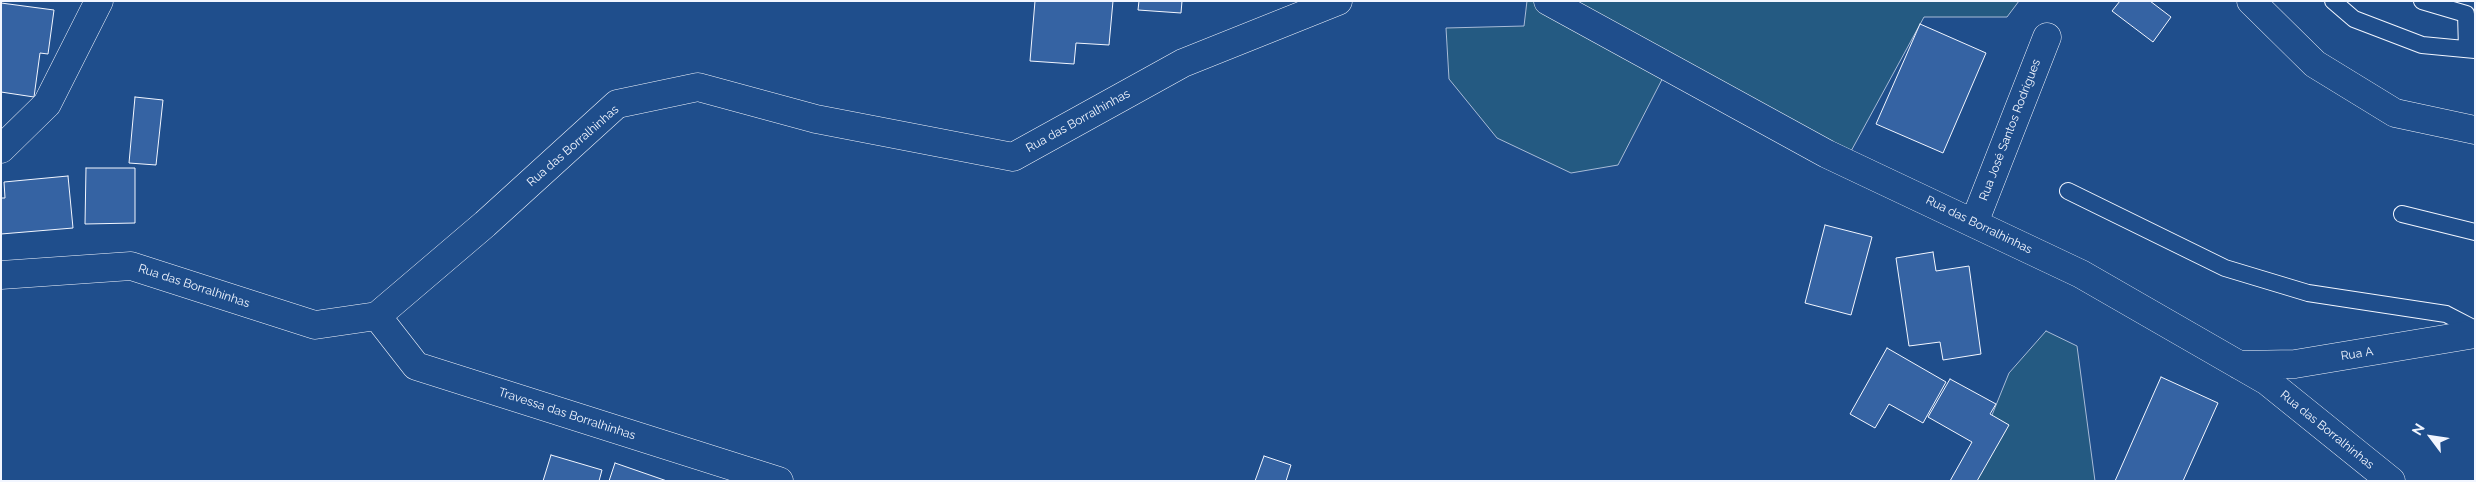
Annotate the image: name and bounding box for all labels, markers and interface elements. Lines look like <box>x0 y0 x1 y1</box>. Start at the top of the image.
street label: Rua José Santos Rodrigues <box>1976 57 2044 203</box>
street label: Rua das Borralhinhas <box>1024 86 1132 156</box>
street label: Rua das Borralhinhas <box>524 102 622 190</box>
street label: Rua das Borralhinhas <box>1923 193 2035 257</box>
street label: Rua das Borralhinhas <box>136 261 252 311</box>
street label: Rua A <box>2340 344 2374 364</box>
street label: Travessa das Borralhinhas <box>497 385 637 443</box>
street label: Rua das Borralhinhas <box>2277 388 2377 472</box>
north arrow <box>2406 412 2456 462</box>
text: N <box>2409 421 2428 438</box>

